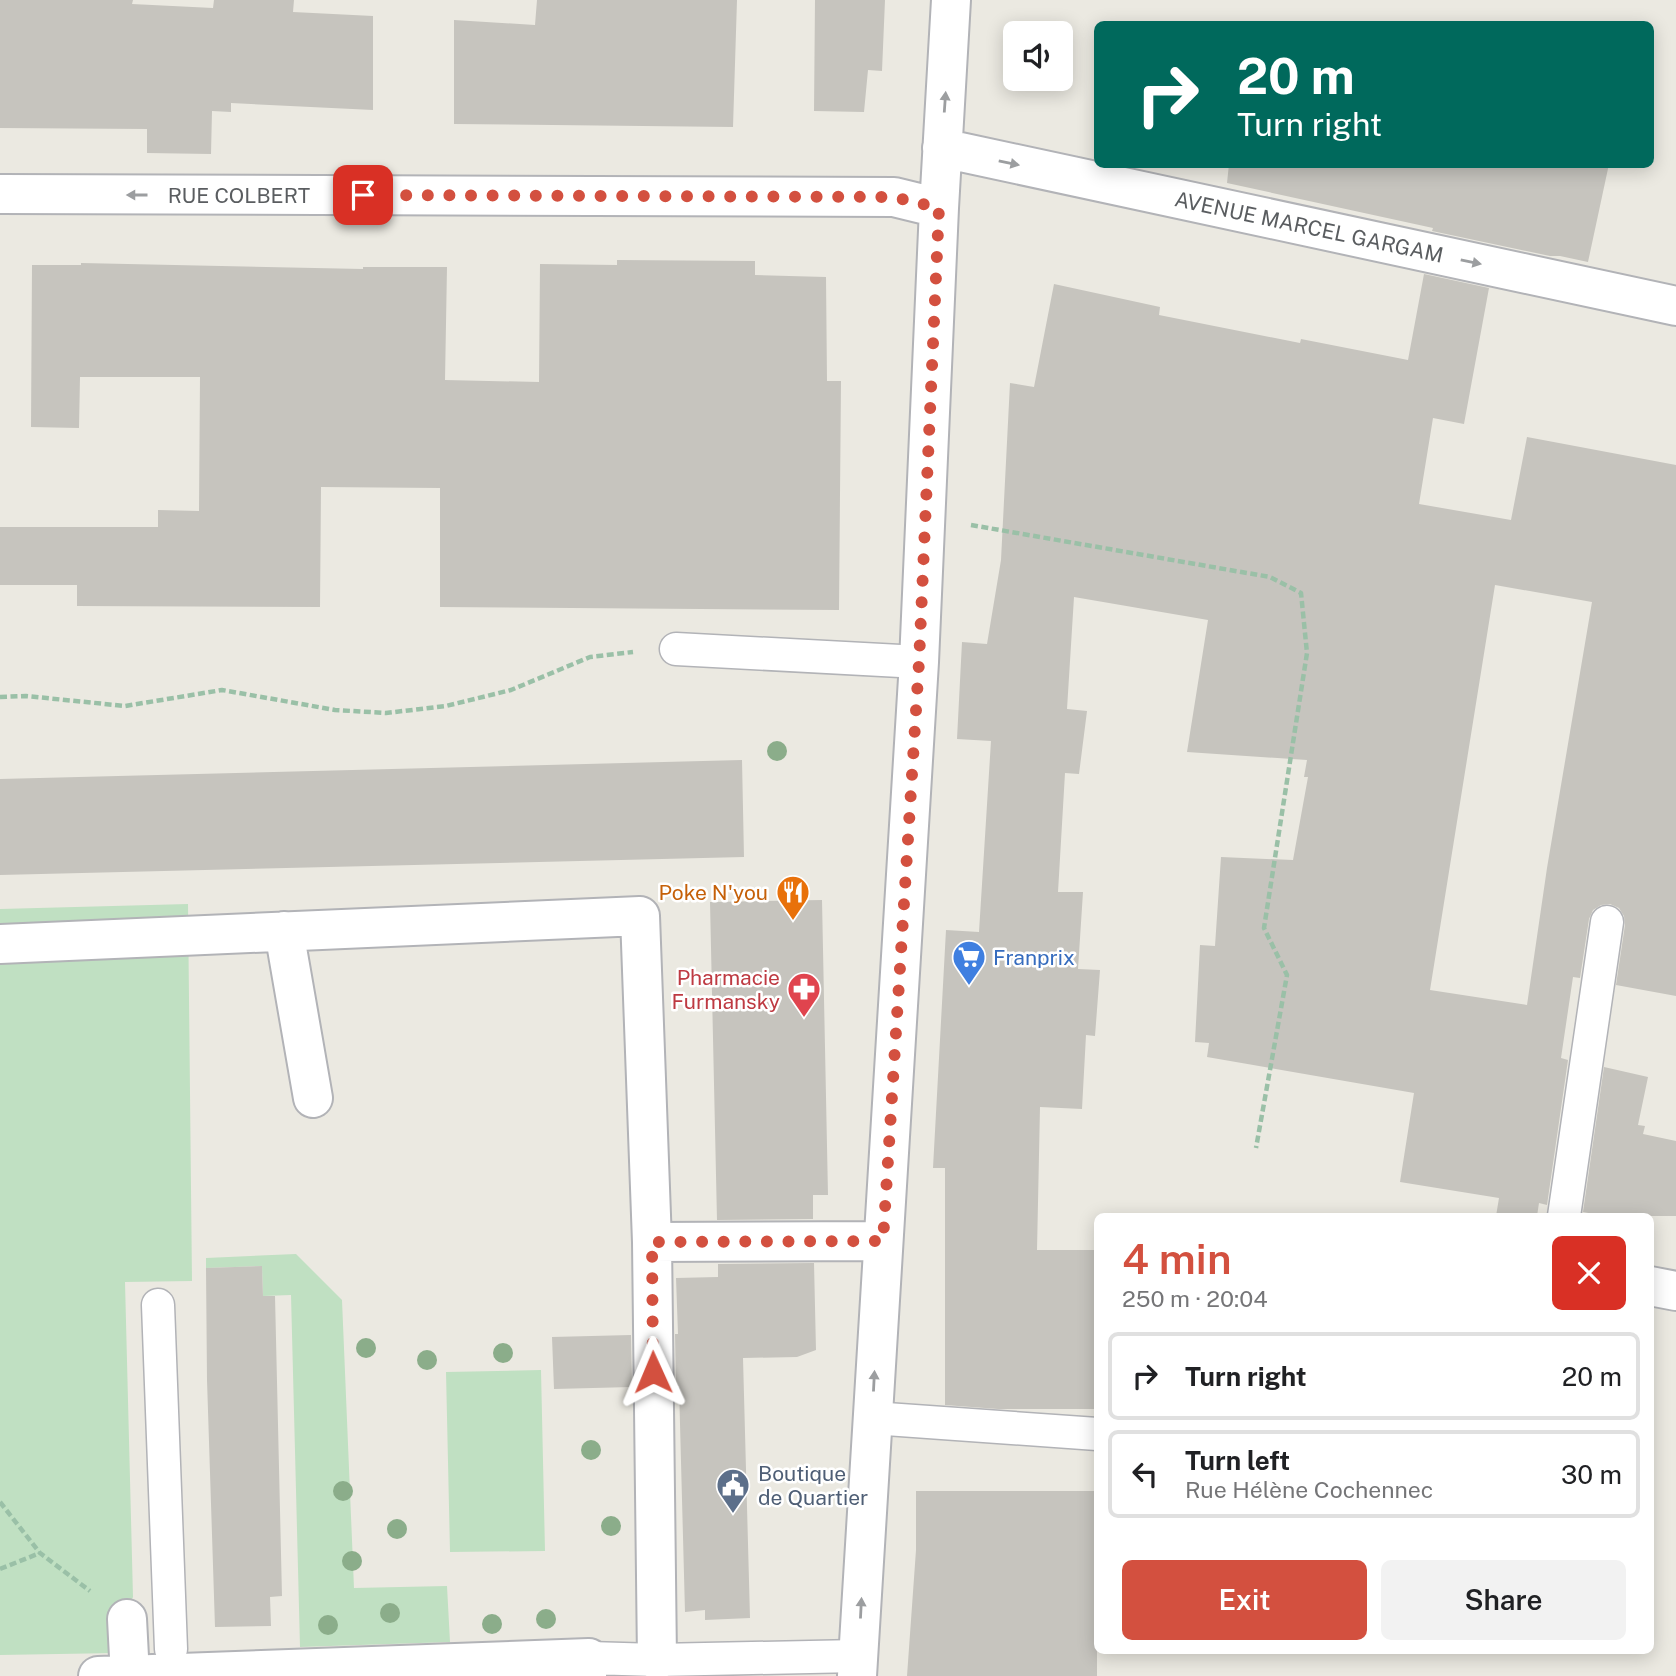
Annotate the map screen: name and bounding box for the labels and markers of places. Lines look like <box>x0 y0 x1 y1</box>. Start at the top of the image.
pin <box>333 165 393 225</box>
restaurant icon: Poke N'you <box>774 873 812 922</box>
place label: Poke N'you <box>659 880 768 905</box>
supermarket icon: Franprix <box>950 938 988 987</box>
place label: Franprix <box>993 945 1075 970</box>
place label: Pharmacie Furmansky <box>672 965 780 1014</box>
pharmacy icon: Pharmacie Furmansky <box>785 970 823 1019</box>
place label: Boutique de Quartier <box>758 1461 868 1510</box>
public building icon: Boutique de Quartier <box>714 1466 752 1515</box>

